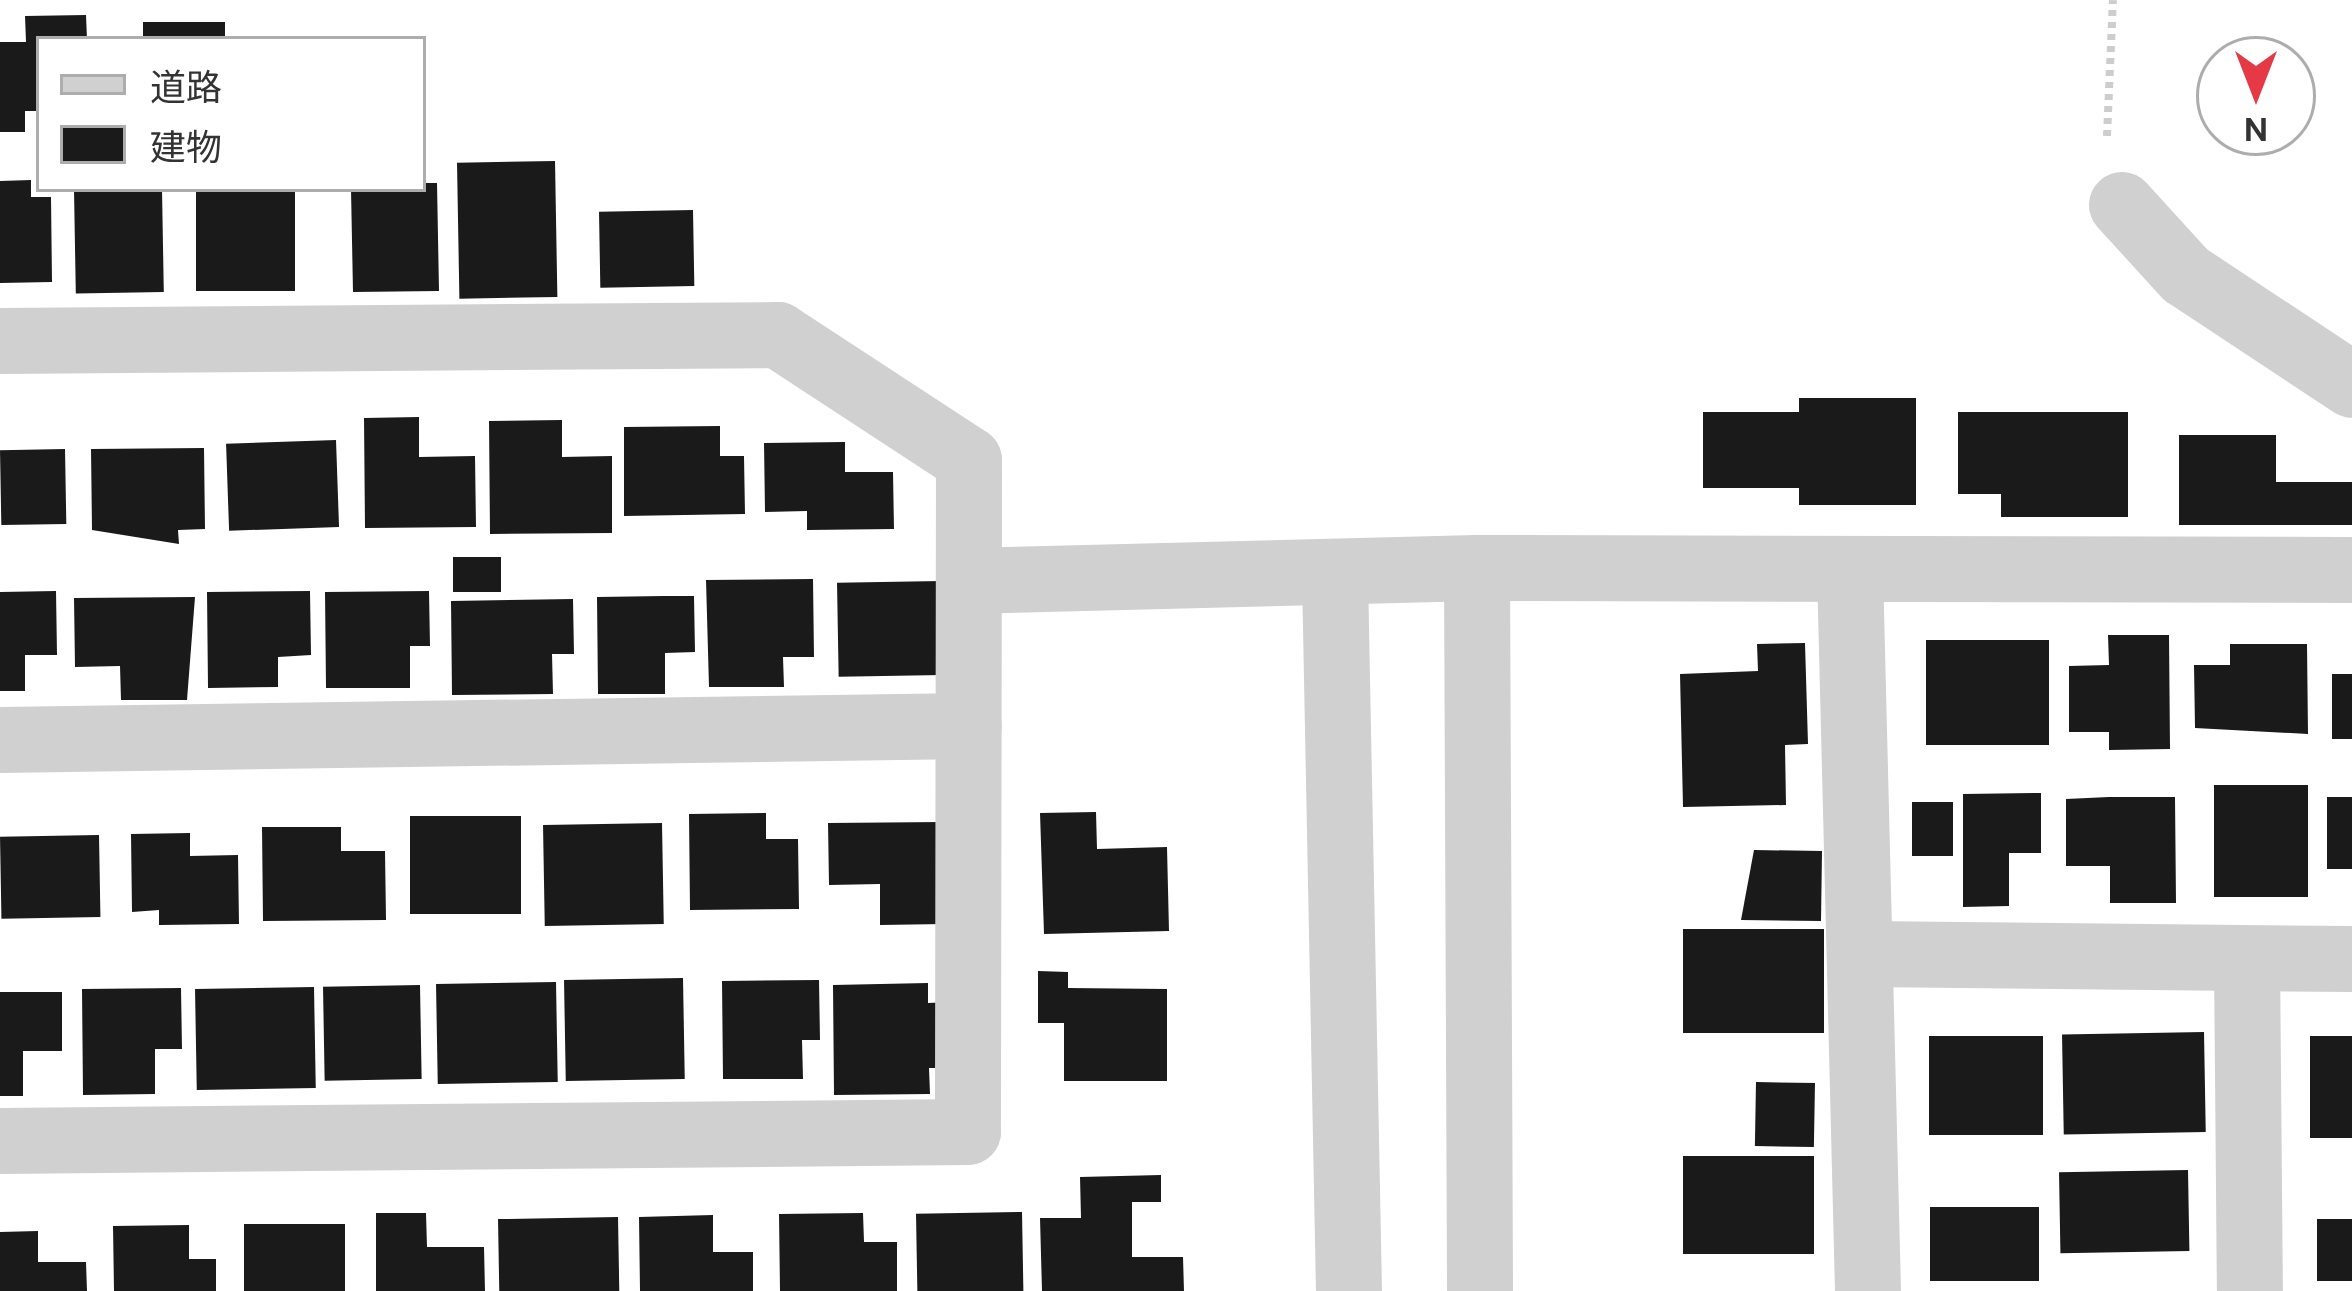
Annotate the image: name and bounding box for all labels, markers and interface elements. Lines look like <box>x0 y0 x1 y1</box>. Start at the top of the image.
legend <box>36 36 426 192</box>
north arrow <box>2196 36 2316 156</box>
text: 道路 <box>150 64 222 111</box>
text: N <box>2244 108 2268 151</box>
text: 建物 <box>150 124 222 171</box>

